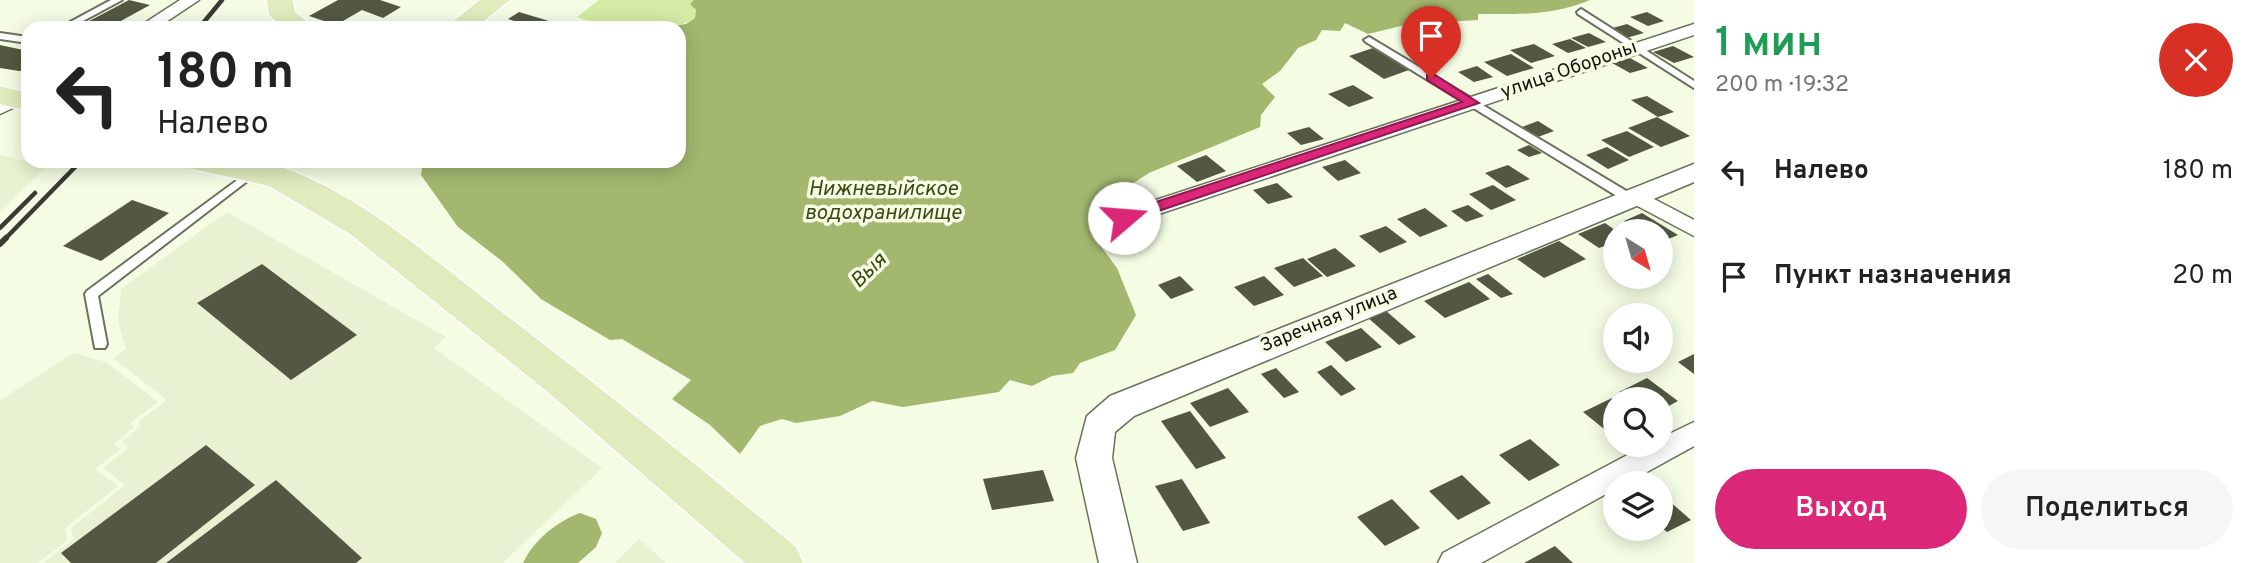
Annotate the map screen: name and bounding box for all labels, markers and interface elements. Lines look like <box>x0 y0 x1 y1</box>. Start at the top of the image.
pin <box>1401 6 1461 78</box>
icon: arrive <box>1412 17 1450 55</box>
text: 1 мин <box>1715 18 1822 71</box>
button: close <box>2159 23 2233 97</box>
street label: улица Обороны <box>1498 35 1640 105</box>
text: 180 m <box>157 44 294 106</box>
icon: left <box>42 49 133 140</box>
text: 200 m · 19:32 <box>1715 71 1849 100</box>
text: Налево <box>157 105 269 145</box>
icon: left <box>1715 153 1753 191</box>
text: Налево <box>1774 155 1869 188</box>
text: 180 m <box>2163 155 2233 188</box>
water label: Нижневыйское водохранилище <box>805 176 963 227</box>
position arrow <box>1087 181 1161 255</box>
north arrow <box>1603 219 1673 289</box>
map controls <box>1603 219 1673 541</box>
water label: Выя <box>845 247 894 295</box>
icon: arrive <box>1715 258 1753 296</box>
text: Пункт назначения <box>1774 260 2012 293</box>
text: 20 m <box>2172 260 2233 293</box>
street label: Заречная улица <box>1257 282 1401 358</box>
button: sound <box>1603 303 1673 373</box>
button: search <box>1603 387 1673 457</box>
button: Выход <box>1715 469 1967 549</box>
button: Поделиться <box>1981 469 2233 549</box>
button: layers <box>1603 471 1673 541</box>

